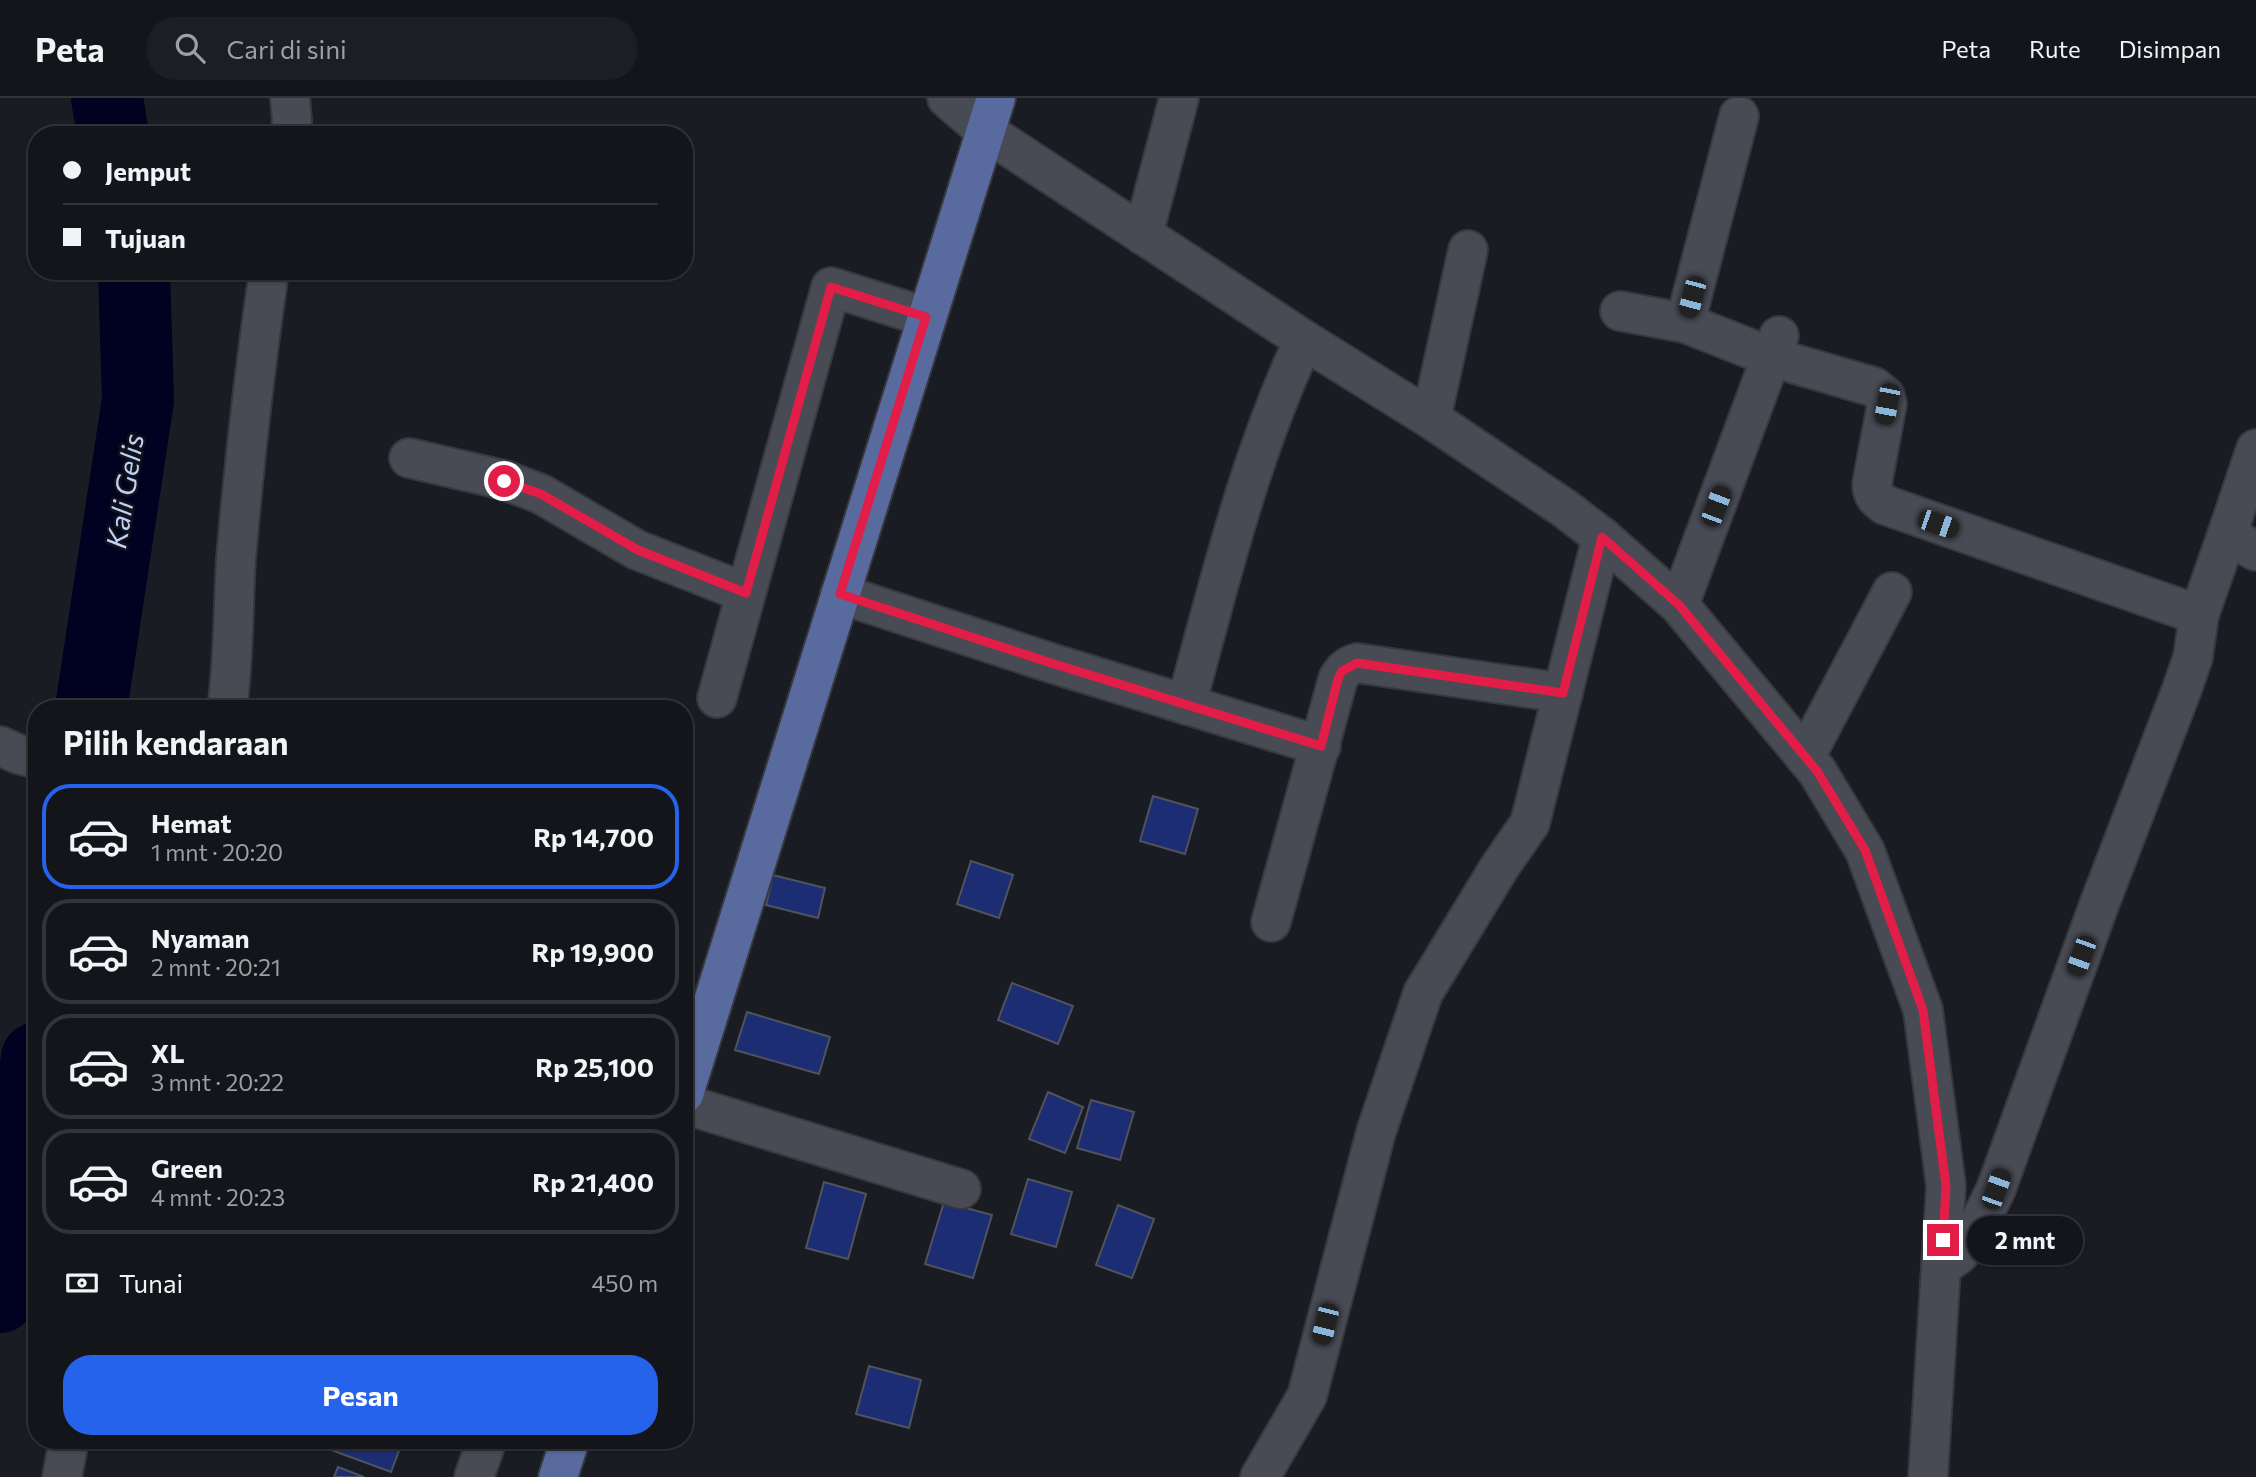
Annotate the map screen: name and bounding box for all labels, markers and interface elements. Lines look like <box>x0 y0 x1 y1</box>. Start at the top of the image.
search box <box>147 17 637 80</box>
text: Peta <box>35 28 105 69</box>
icon: search <box>171 29 209 67</box>
text: Cari di sini <box>227 33 347 64</box>
text: Peta <box>1941 34 1991 63</box>
text: Rute <box>2029 34 2081 63</box>
text: Disimpan <box>2119 34 2221 63</box>
text: Jemput <box>105 155 191 186</box>
text: Tujuan <box>105 222 186 253</box>
car <box>1677 274 1708 320</box>
car <box>1873 381 1902 427</box>
water label: Kali Gelis <box>98 431 150 551</box>
route start <box>488 465 520 497</box>
car <box>1699 483 1734 529</box>
car <box>1915 507 1962 541</box>
text: Pilih kendaraan <box>63 722 289 762</box>
icon: car <box>67 805 130 868</box>
text: Hemat <box>151 807 232 838</box>
text: Rp 14,700 <box>533 821 654 852</box>
text: 1 mnt · 20:20 <box>151 838 283 866</box>
icon: car <box>67 920 130 983</box>
text: Nyaman <box>151 922 250 953</box>
car <box>2064 933 2099 979</box>
text: Rp 19,900 <box>531 936 654 967</box>
text: 2 mnt · 20:21 <box>151 953 281 981</box>
icon: car <box>67 1035 130 1098</box>
text: XL <box>151 1037 185 1068</box>
text: Rp 25,100 <box>535 1051 654 1082</box>
text: 3 mnt · 20:22 <box>151 1068 284 1096</box>
icon: car <box>67 1150 130 1213</box>
text: Green <box>151 1152 223 1183</box>
text: Rp 21,400 <box>532 1166 654 1197</box>
car <box>1979 1166 2014 1212</box>
text: 4 mnt · 20:23 <box>151 1183 285 1211</box>
callout: 2 mnt <box>1968 1216 2083 1264</box>
route end <box>1927 1224 1959 1256</box>
text: 2 mnt <box>1995 1226 2055 1254</box>
icon: cash <box>63 1264 101 1302</box>
text: Tunai <box>119 1267 183 1298</box>
text: 450 m <box>592 1269 658 1297</box>
car <box>1310 1301 1341 1347</box>
button: Pesan <box>63 1355 658 1435</box>

